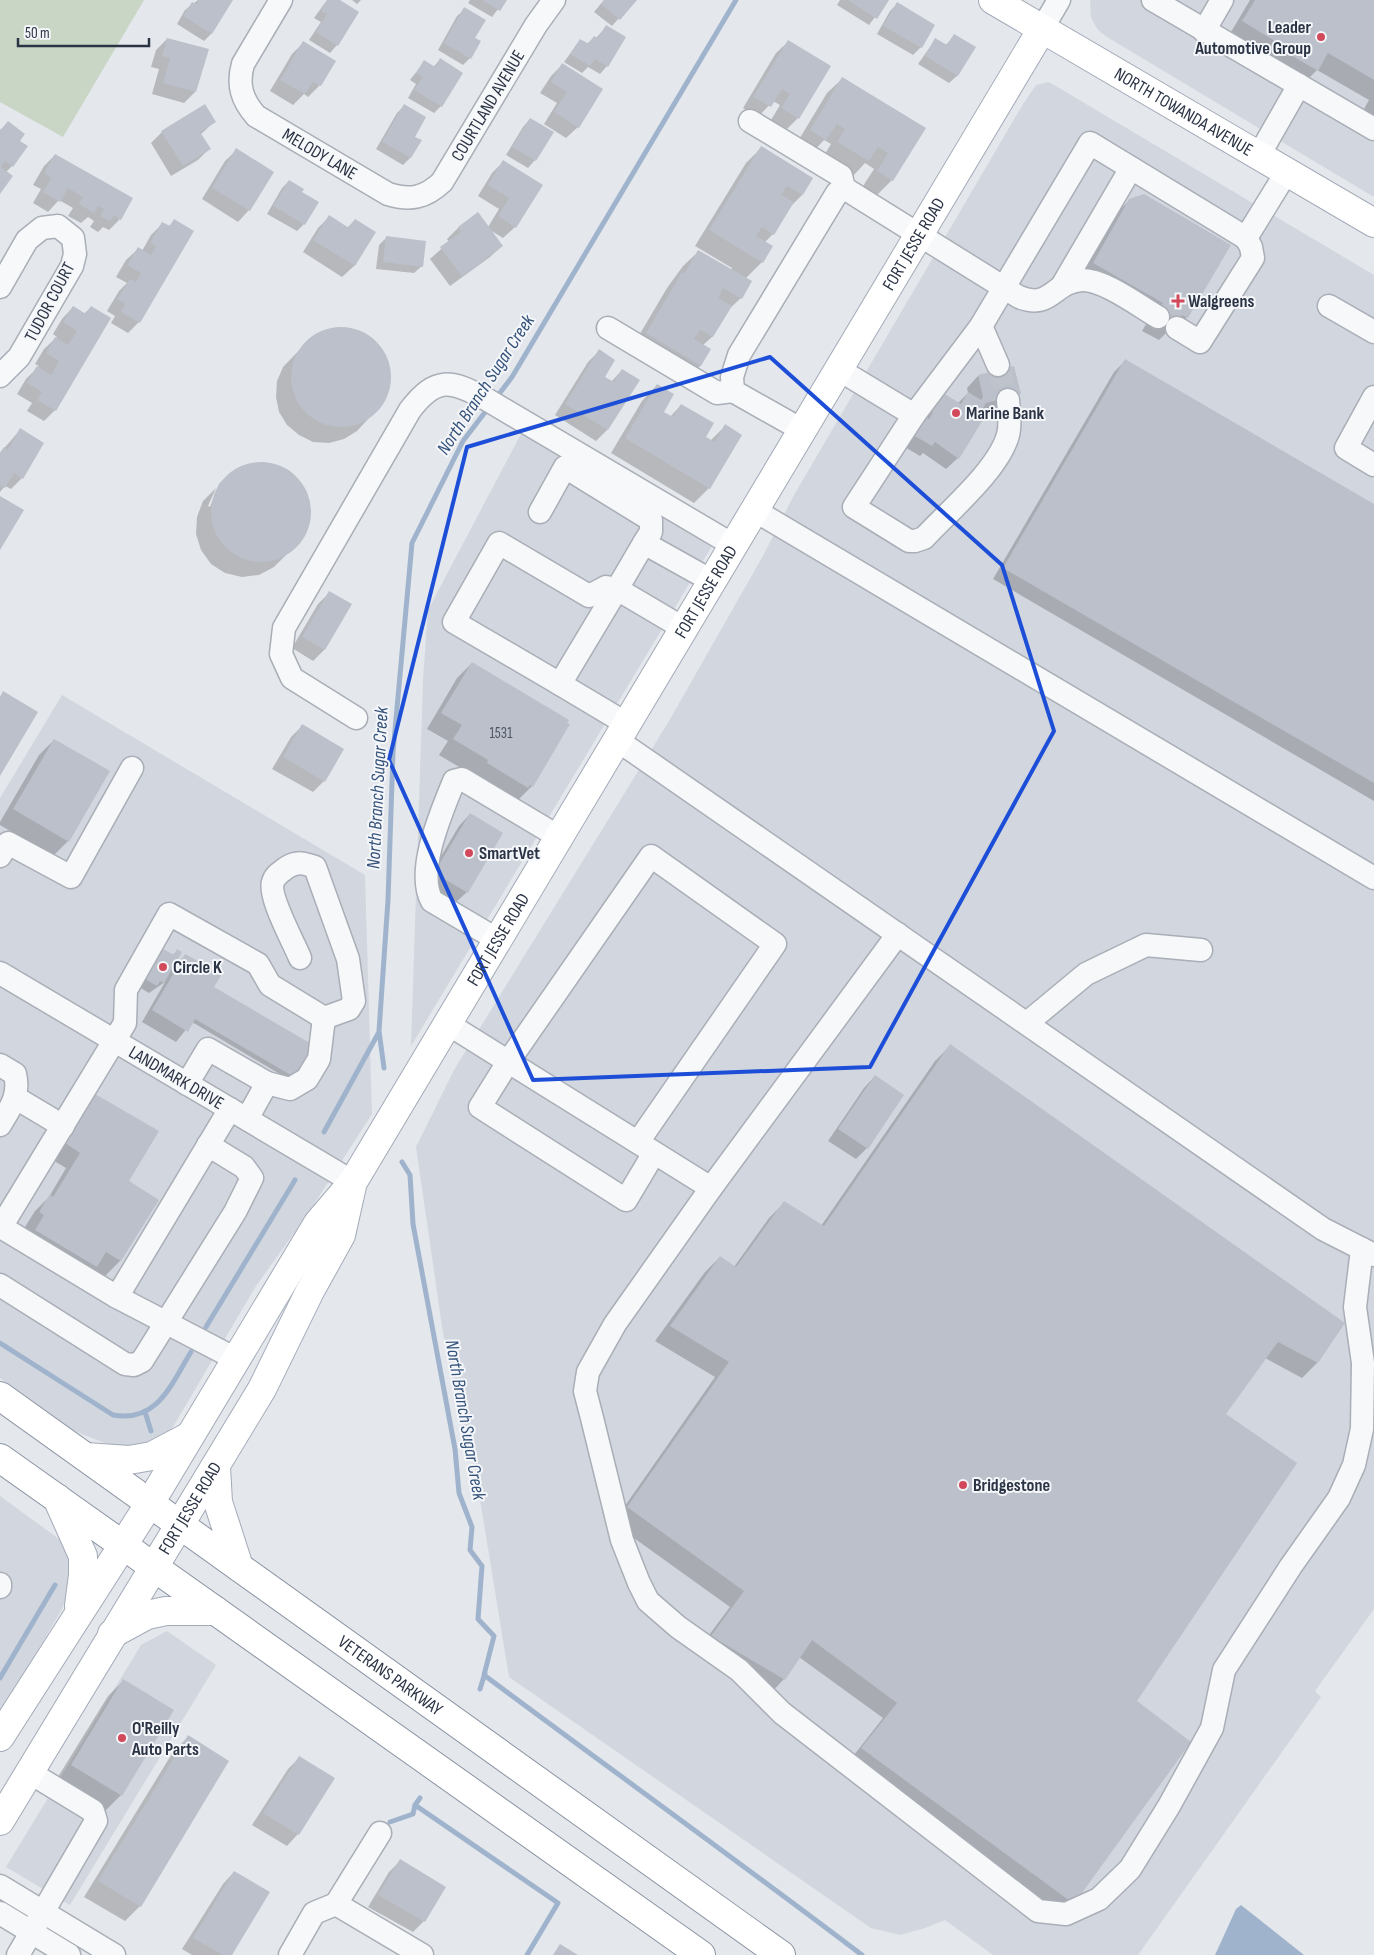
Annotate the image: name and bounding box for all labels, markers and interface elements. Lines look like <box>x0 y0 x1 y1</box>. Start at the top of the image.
scale bar <box>18 15 149 47</box>
place label: Leader Automotive Group <box>1194 17 1311 59</box>
text: 50 m <box>25 24 50 43</box>
marker: Leader Automotive Group <box>1315 31 1327 43</box>
street label: COURTLAND AVENUE <box>447 46 529 165</box>
street label: NORTH TOWANDA AVENUE <box>1111 63 1257 160</box>
street label: MELODY LANE <box>279 123 361 184</box>
street label: FORT JESSE ROAD <box>878 194 949 294</box>
street label: TUDOR COURT <box>20 259 80 345</box>
place label: Walgreens <box>1188 291 1254 312</box>
marker: Walgreens <box>1172 295 1184 307</box>
water label: North Branch Sugar Creek <box>432 310 540 459</box>
place label: Marine Bank <box>966 403 1044 424</box>
marker: Marine Bank <box>950 407 962 419</box>
street label: FORT JESSE ROAD <box>670 542 741 642</box>
water label: North Branch Sugar Creek <box>362 705 394 870</box>
house number: 1531 <box>490 724 513 743</box>
place label: SmartVet <box>479 843 540 864</box>
marker: SmartVet <box>463 847 475 859</box>
street label: FORT JESSE ROAD <box>462 889 534 989</box>
place label: Circle K <box>173 957 222 978</box>
marker: Circle K <box>157 961 169 973</box>
street label: LANDMARK DRIVE <box>125 1041 228 1114</box>
water label: North Branch Sugar Creek <box>440 1338 491 1503</box>
street label: FORT JESSE ROAD <box>154 1458 226 1558</box>
place label: Bridgestone <box>973 1475 1050 1496</box>
marker: Bridgestone <box>957 1479 969 1491</box>
street label: VETERANS PARKWAY <box>334 1631 447 1720</box>
place label: O'Reilly Auto Parts <box>131 1718 199 1760</box>
marker: O'Reilly Auto Parts <box>116 1732 128 1744</box>

